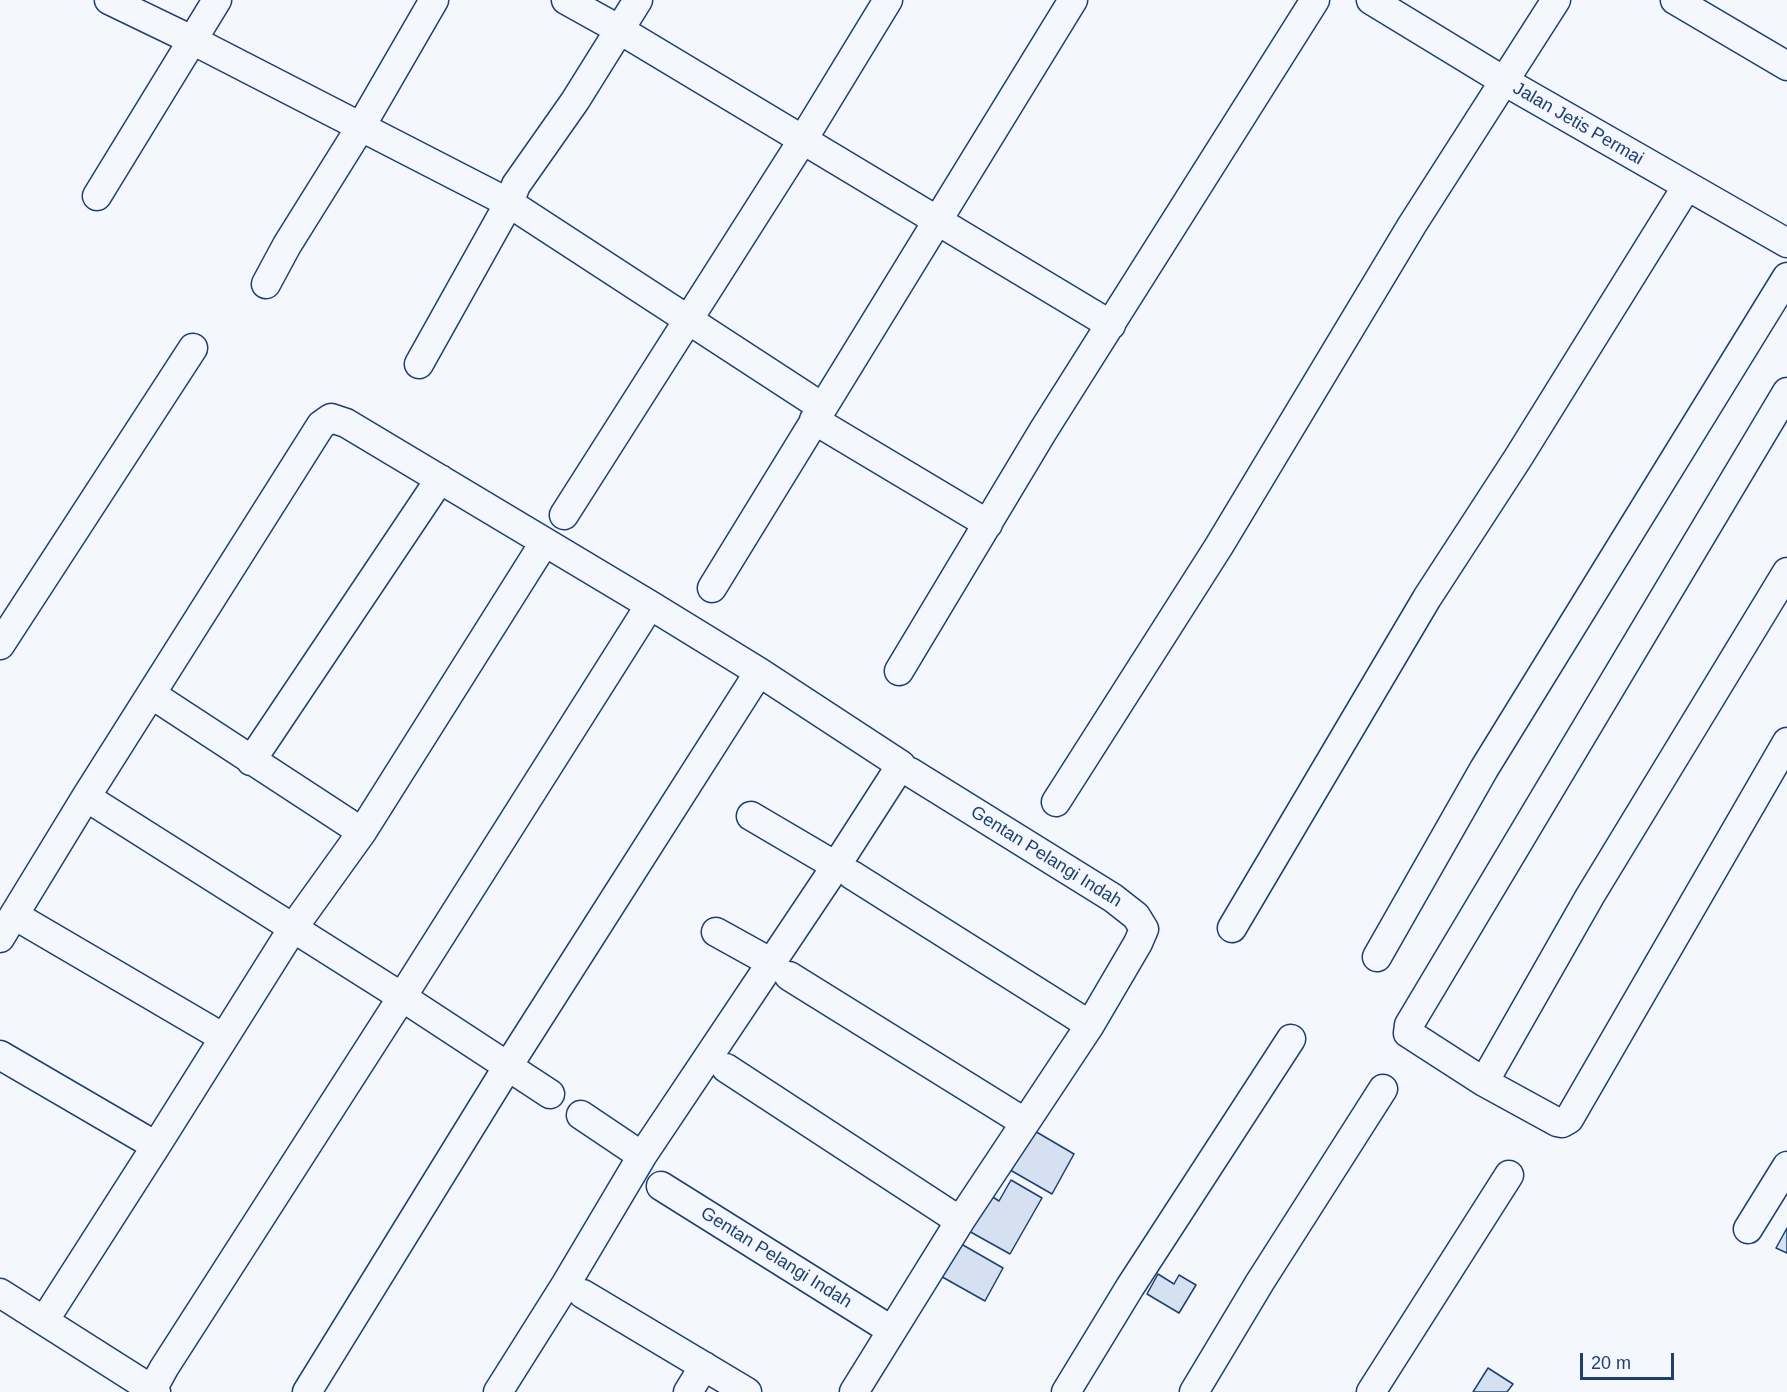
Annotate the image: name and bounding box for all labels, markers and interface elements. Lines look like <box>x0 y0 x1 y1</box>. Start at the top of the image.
street label: Jalan Jetis Permai <box>1509 78 1647 170</box>
street label: Gentan Pelangi Indah <box>966 802 1126 912</box>
street label: Gentan Pelangi Indah <box>696 1203 856 1313</box>
scale bar <box>1583 1341 1678 1379</box>
text: 20 m <box>1591 1353 1631 1373</box>

